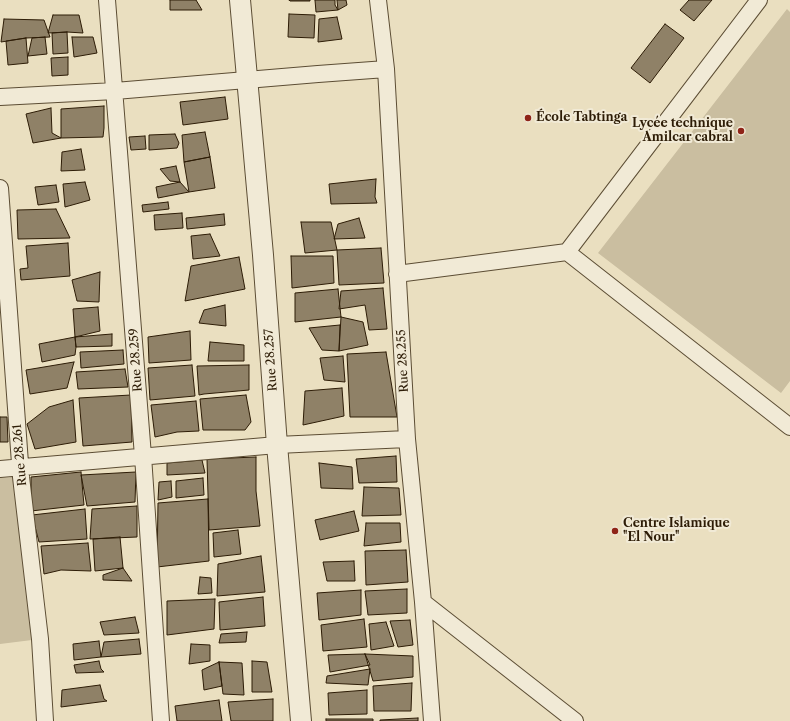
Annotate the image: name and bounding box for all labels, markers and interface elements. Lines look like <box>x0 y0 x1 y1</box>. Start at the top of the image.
place label: École Tabtinga <box>536 111 628 125</box>
marker: École Tabtinga <box>523 113 533 123</box>
place label: Lycée technique Amilcar cabral <box>632 117 733 145</box>
marker: Lycée technique Amilcar cabral <box>736 126 746 136</box>
street label: Rue 28.259 <box>127 328 145 392</box>
street label: Rue 28.257 <box>262 328 280 392</box>
street label: Rue 28.255 <box>394 329 412 393</box>
street label: Rue 28.261 <box>10 423 30 487</box>
place label: Centre Islamique "El Nour" <box>623 517 730 545</box>
marker: Centre Islamique "El Nour" <box>610 526 620 536</box>

